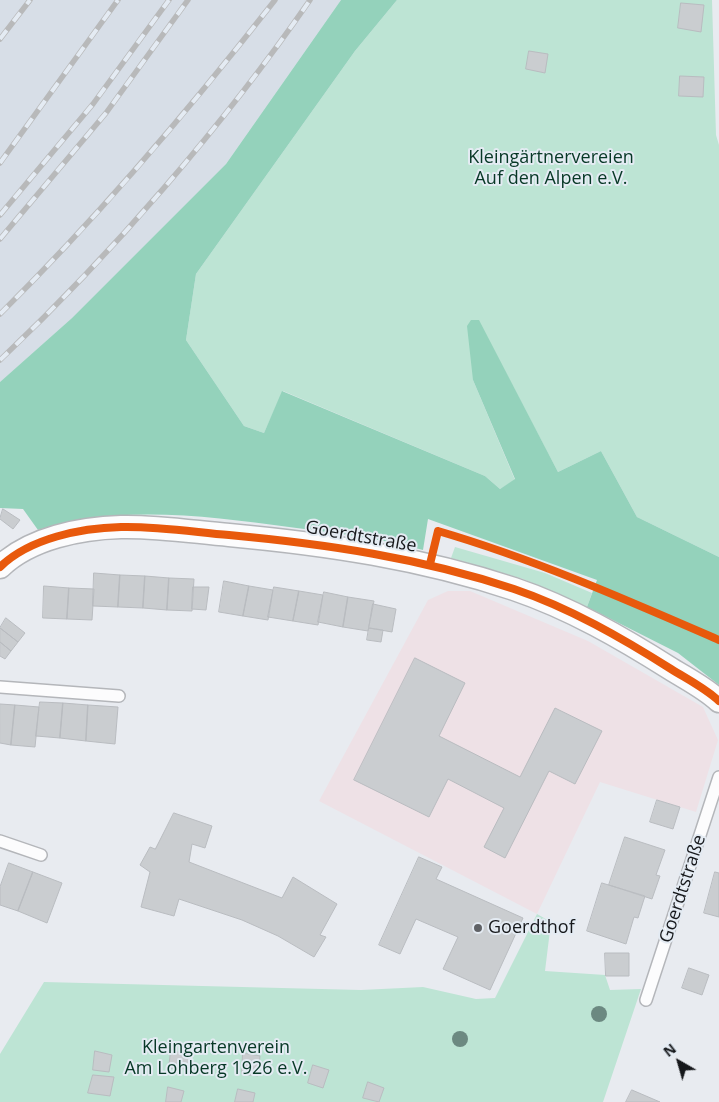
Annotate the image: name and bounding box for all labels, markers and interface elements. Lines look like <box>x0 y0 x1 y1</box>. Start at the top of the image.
park label: Kleingärtnervereien Auf den Alpen e.V. <box>468 147 634 190</box>
street label: Goerdtstraße <box>304 517 418 557</box>
street label: Goerdtstraße <box>655 832 711 946</box>
place label: Goerdthof <box>488 917 575 939</box>
marker: Goerdthof <box>472 922 484 934</box>
park label: Kleingartenverein Am Lohberg 1926 e.V. <box>124 1037 308 1080</box>
north arrow <box>654 1037 704 1087</box>
text: N <box>659 1039 680 1061</box>

